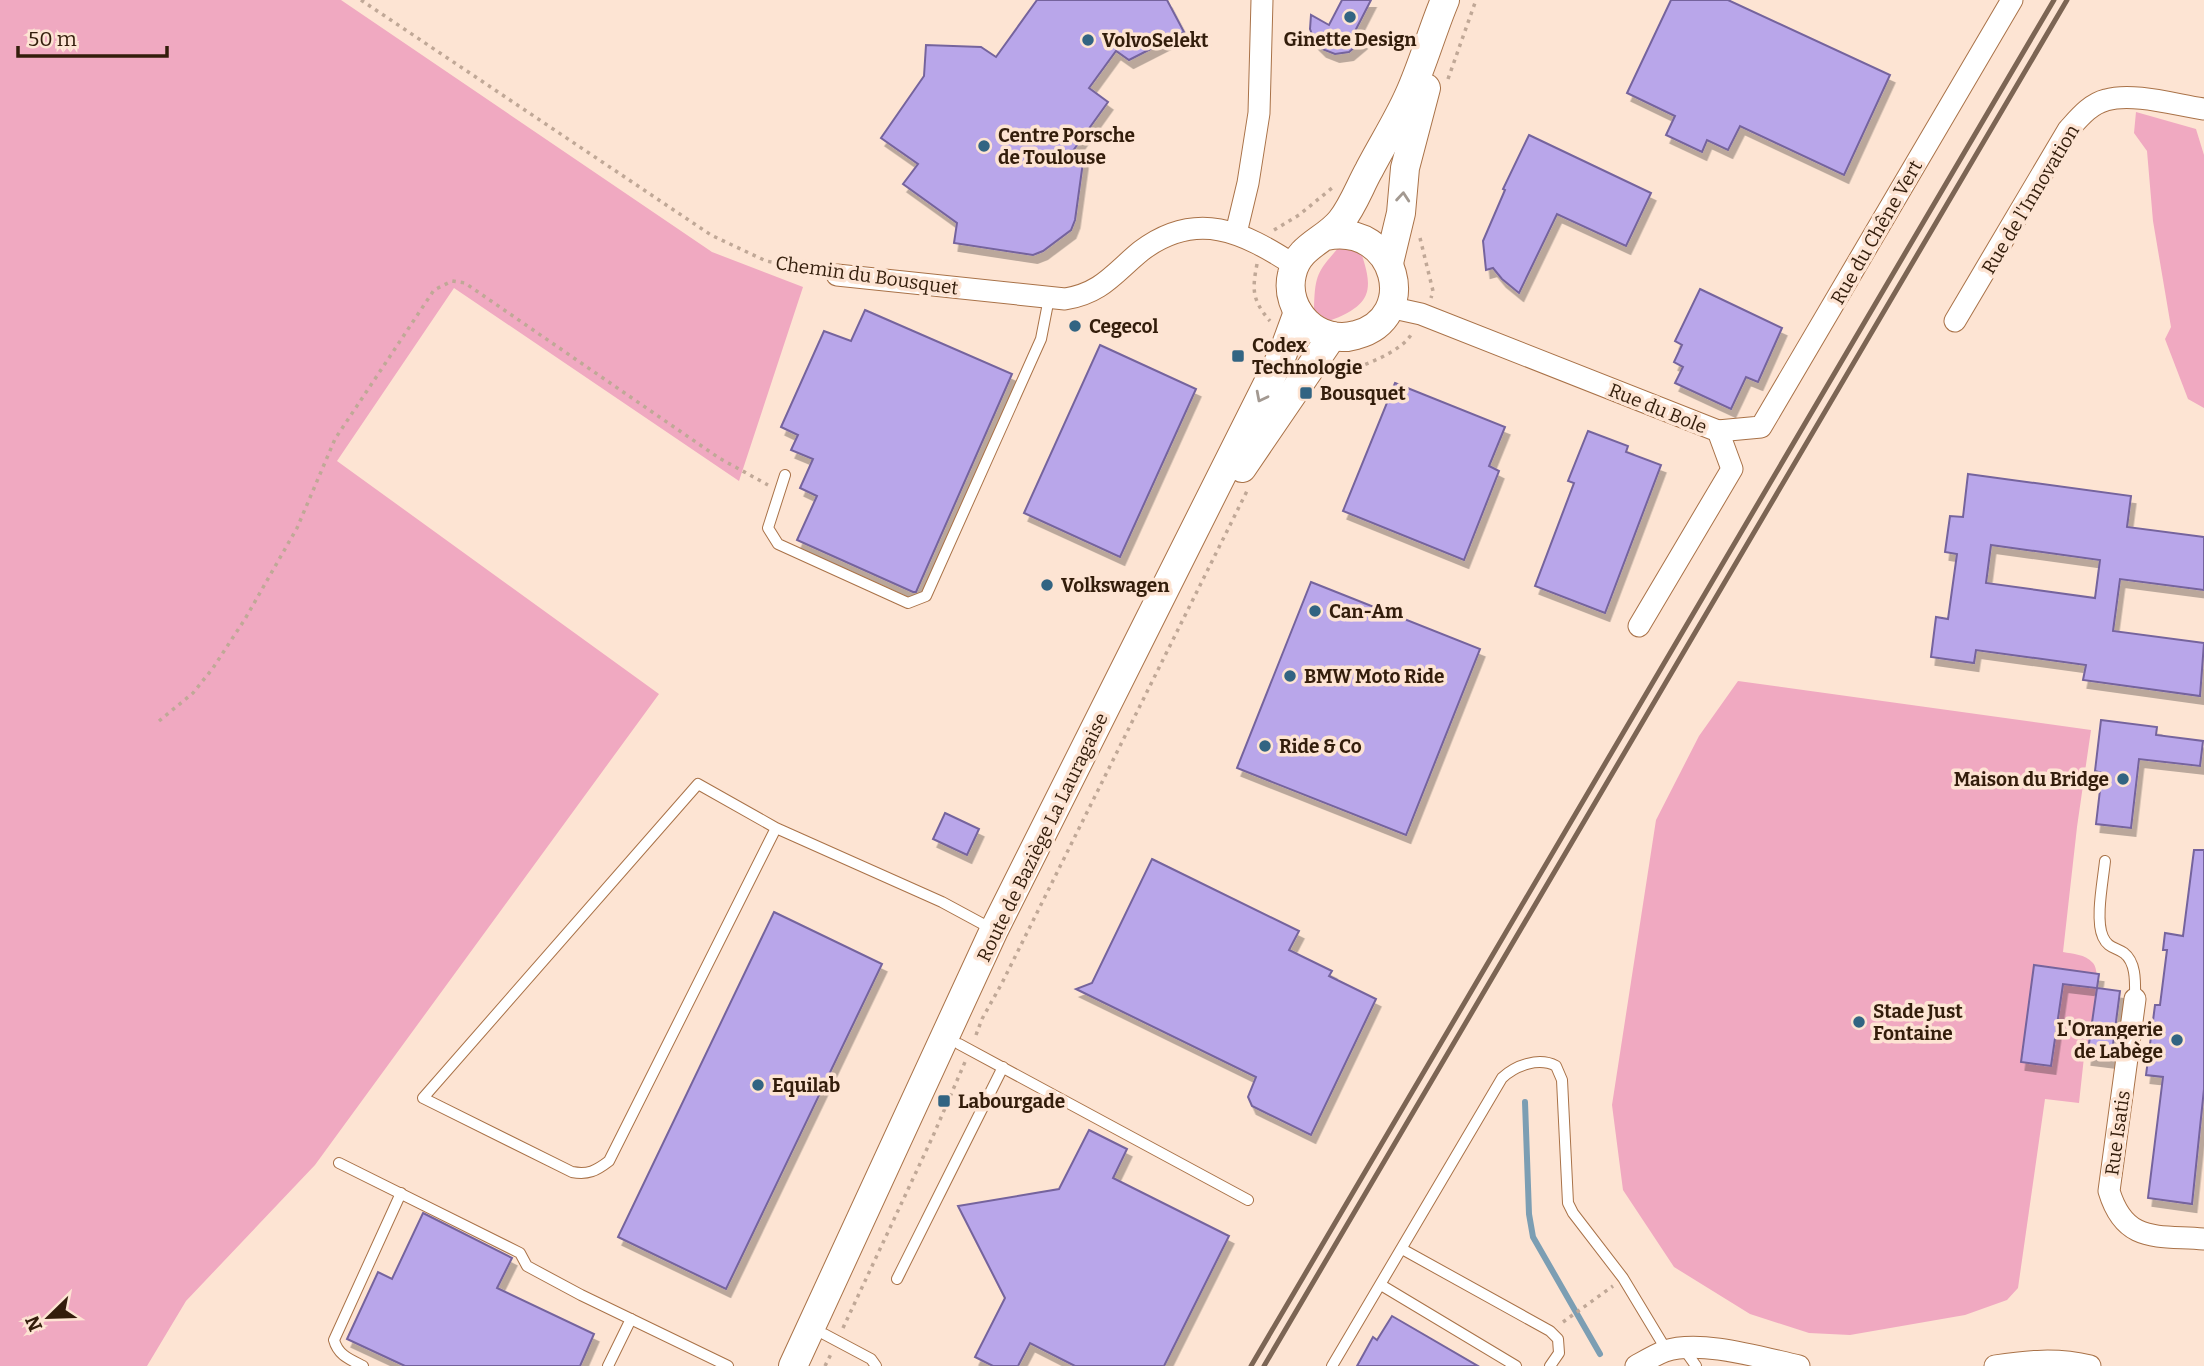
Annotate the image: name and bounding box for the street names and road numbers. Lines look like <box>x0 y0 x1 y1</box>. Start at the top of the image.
street label: Rue de l'Innovation <box>1977 120 2084 278</box>
street label: Rue du Chêne Vert <box>1826 156 1927 308</box>
street label: Chemin du Bousquet <box>774 251 960 300</box>
street label: Rue du Bole <box>1605 378 1710 439</box>
street label: Route de Baziège La Lauragaise <box>972 709 1113 965</box>
street label: Rue Isatis <box>2100 1089 2135 1177</box>

